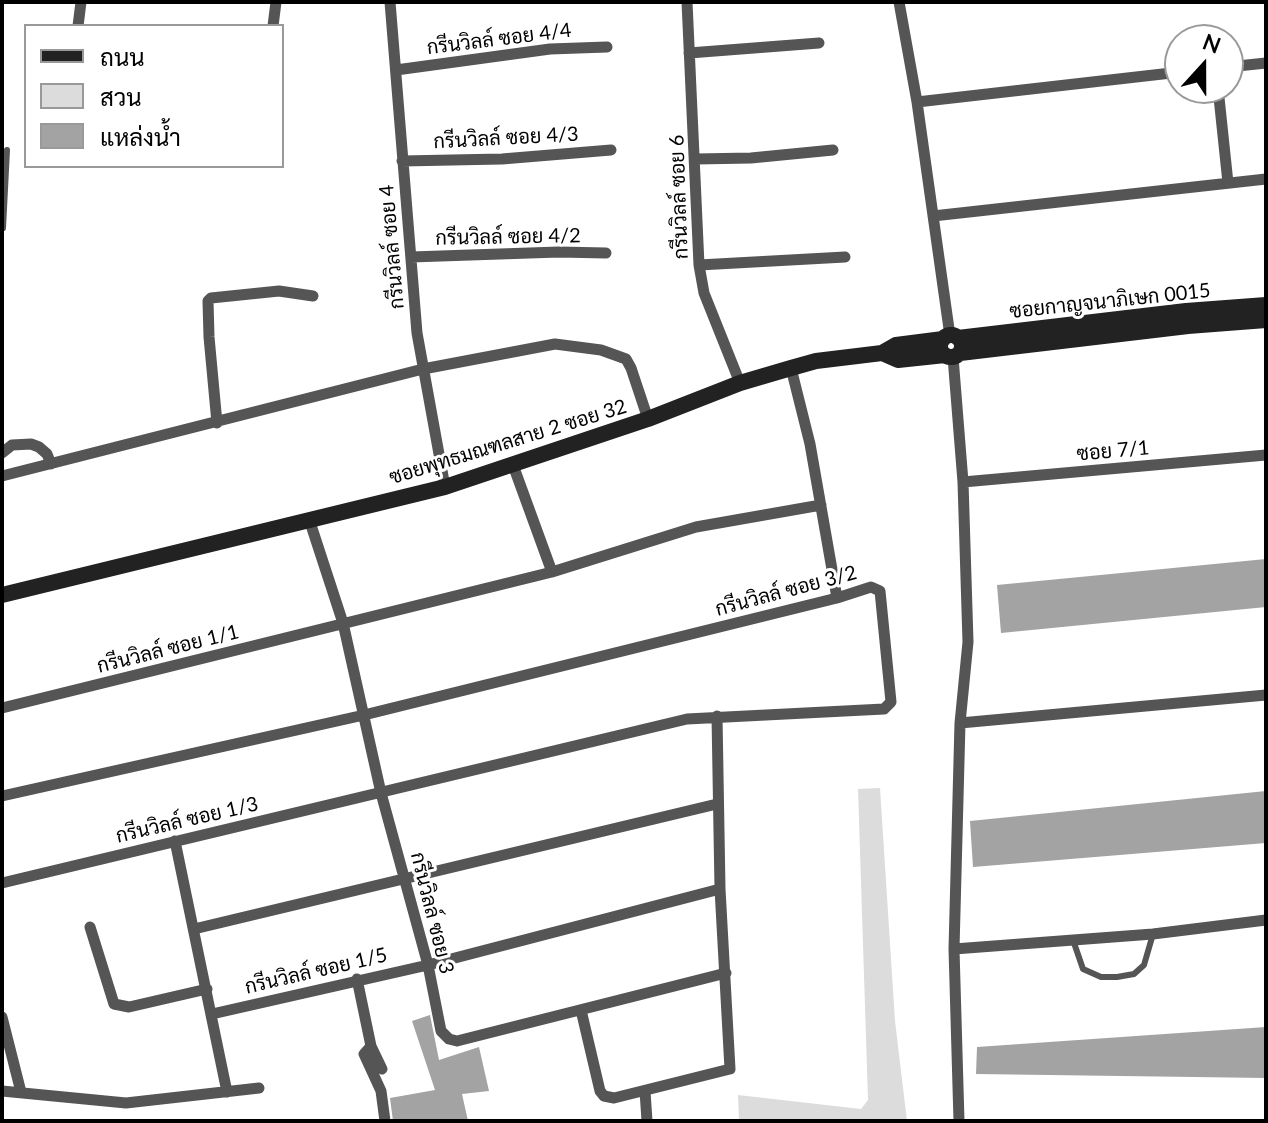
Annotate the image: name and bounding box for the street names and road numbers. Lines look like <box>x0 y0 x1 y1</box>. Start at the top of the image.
street label: กรีนวิลล์ ซอย 4/4 <box>425 18 573 60</box>
street label: กรีนวิลล์ ซอย 4/3 <box>433 122 579 154</box>
street label: กรีนวิลล์ ซอย 6 <box>665 134 693 260</box>
street label: กรีนวิลล์ ซอย 4 <box>375 184 409 310</box>
street label: กรีนวิลล์ ซอย 4/2 <box>435 224 581 250</box>
street label: ซอยกาญจนาภิเษก 0015 <box>1008 279 1212 323</box>
street label: ซอยพุทธมณฑลสาย 2 ซอย 32 <box>386 394 630 490</box>
street label: ซอย 7/1 <box>1076 436 1150 466</box>
street label: กรีนวิลล์ ซอย 3/2 <box>713 561 859 621</box>
street label: กรีนวิลล์ ซอย 1/1 <box>95 620 241 678</box>
street label: กรีนวิลล์ ซอย 1/3 <box>113 792 261 848</box>
street label: กรีนวิลล์ ซอย 3 <box>405 850 459 976</box>
street label: กรีนวิลล์ ซอย 1/5 <box>242 943 390 999</box>

